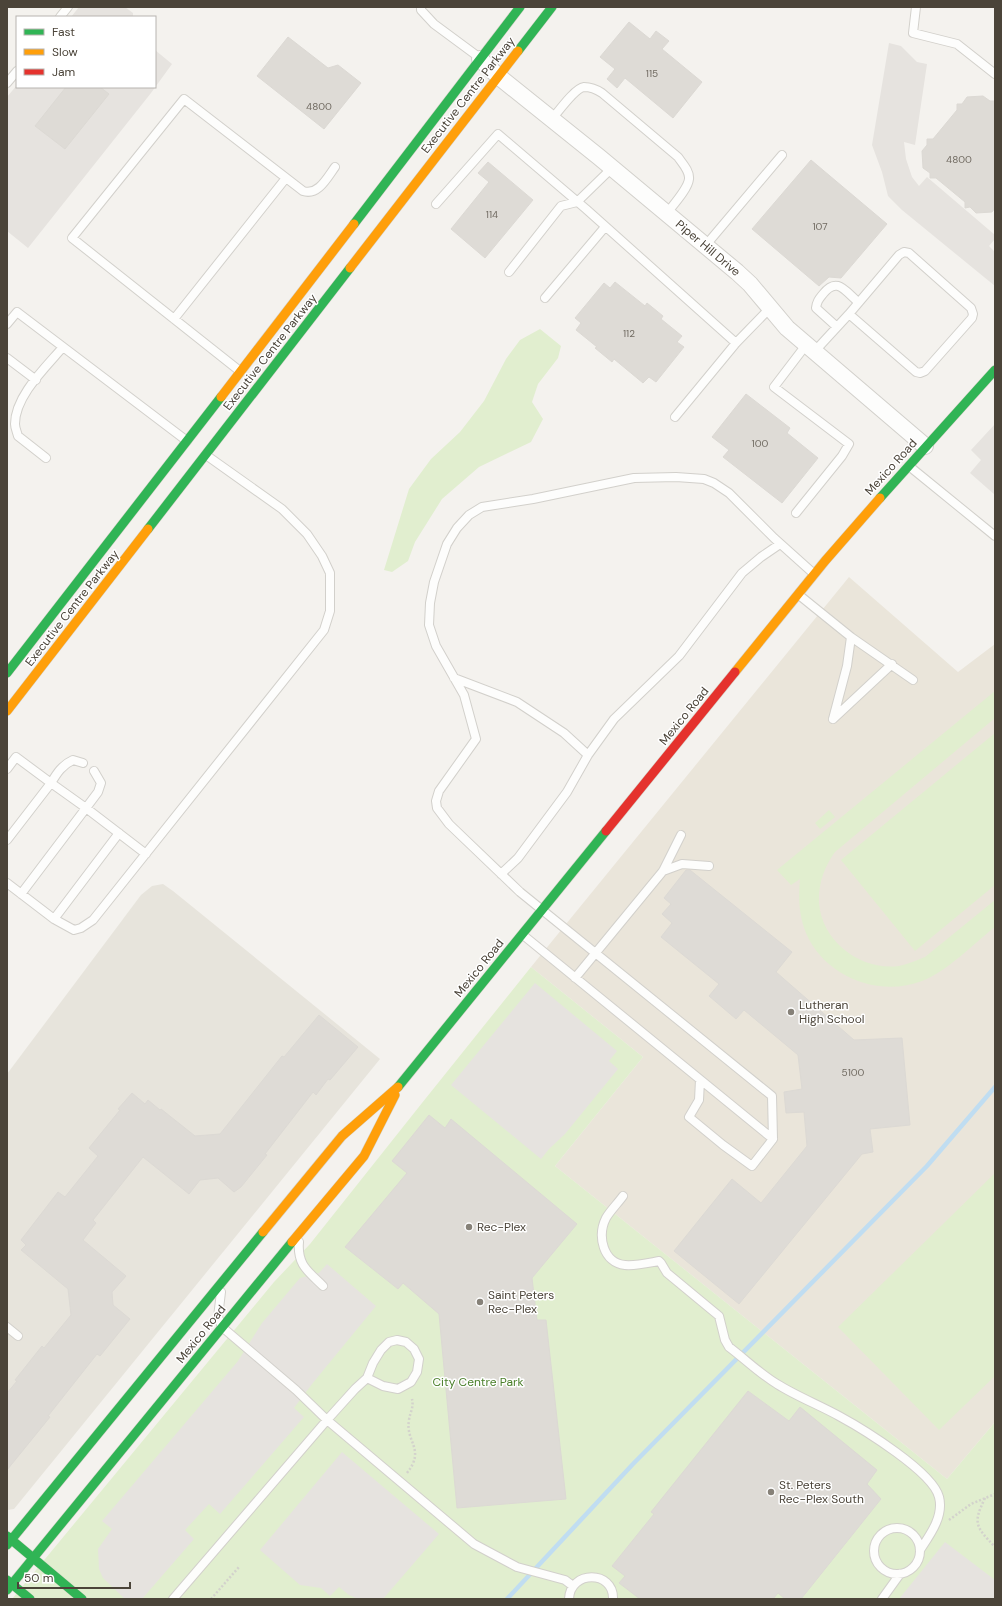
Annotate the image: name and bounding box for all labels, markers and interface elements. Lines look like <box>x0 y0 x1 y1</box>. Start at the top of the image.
legend <box>16 16 156 88</box>
text: Fast <box>52 24 75 40</box>
street label: Executive Centre Parkway <box>418 33 519 156</box>
text: Slow <box>52 44 78 60</box>
text: Jam <box>52 64 75 80</box>
house number: 115 <box>646 67 658 80</box>
house number: 4800 <box>306 100 332 113</box>
house number: 4800 <box>946 153 972 166</box>
house number: 114 <box>486 208 498 221</box>
street label: Piper Hill Drive <box>672 216 744 280</box>
house number: 107 <box>812 220 828 233</box>
street label: Executive Centre Parkway <box>220 290 321 413</box>
house number: 112 <box>623 327 635 340</box>
street label: Mexico Road <box>861 435 921 499</box>
house number: 100 <box>752 437 769 450</box>
street label: Executive Centre Parkway <box>22 546 123 669</box>
street label: Mexico Road <box>656 684 712 748</box>
street label: Mexico Road <box>451 936 507 1000</box>
place label: Lutheran High School <box>799 997 864 1027</box>
marker: Lutheran High School <box>786 1007 796 1017</box>
house number: 5100 <box>842 1066 865 1079</box>
place label: Rec-Plex <box>477 1219 526 1235</box>
marker: Rec-Plex <box>464 1222 474 1232</box>
place label: Saint Peters Rec-Plex <box>488 1287 554 1317</box>
marker: Saint Peters Rec-Plex <box>475 1297 485 1307</box>
street label: Mexico Road <box>173 1302 229 1366</box>
park label: City Centre Park <box>433 1374 524 1390</box>
place label: St. Peters Rec-Plex South <box>779 1477 864 1507</box>
marker: St. Peters Rec-Plex South <box>766 1487 776 1497</box>
scale bar <box>18 1564 130 1590</box>
text: 50 m <box>24 1570 53 1586</box>

